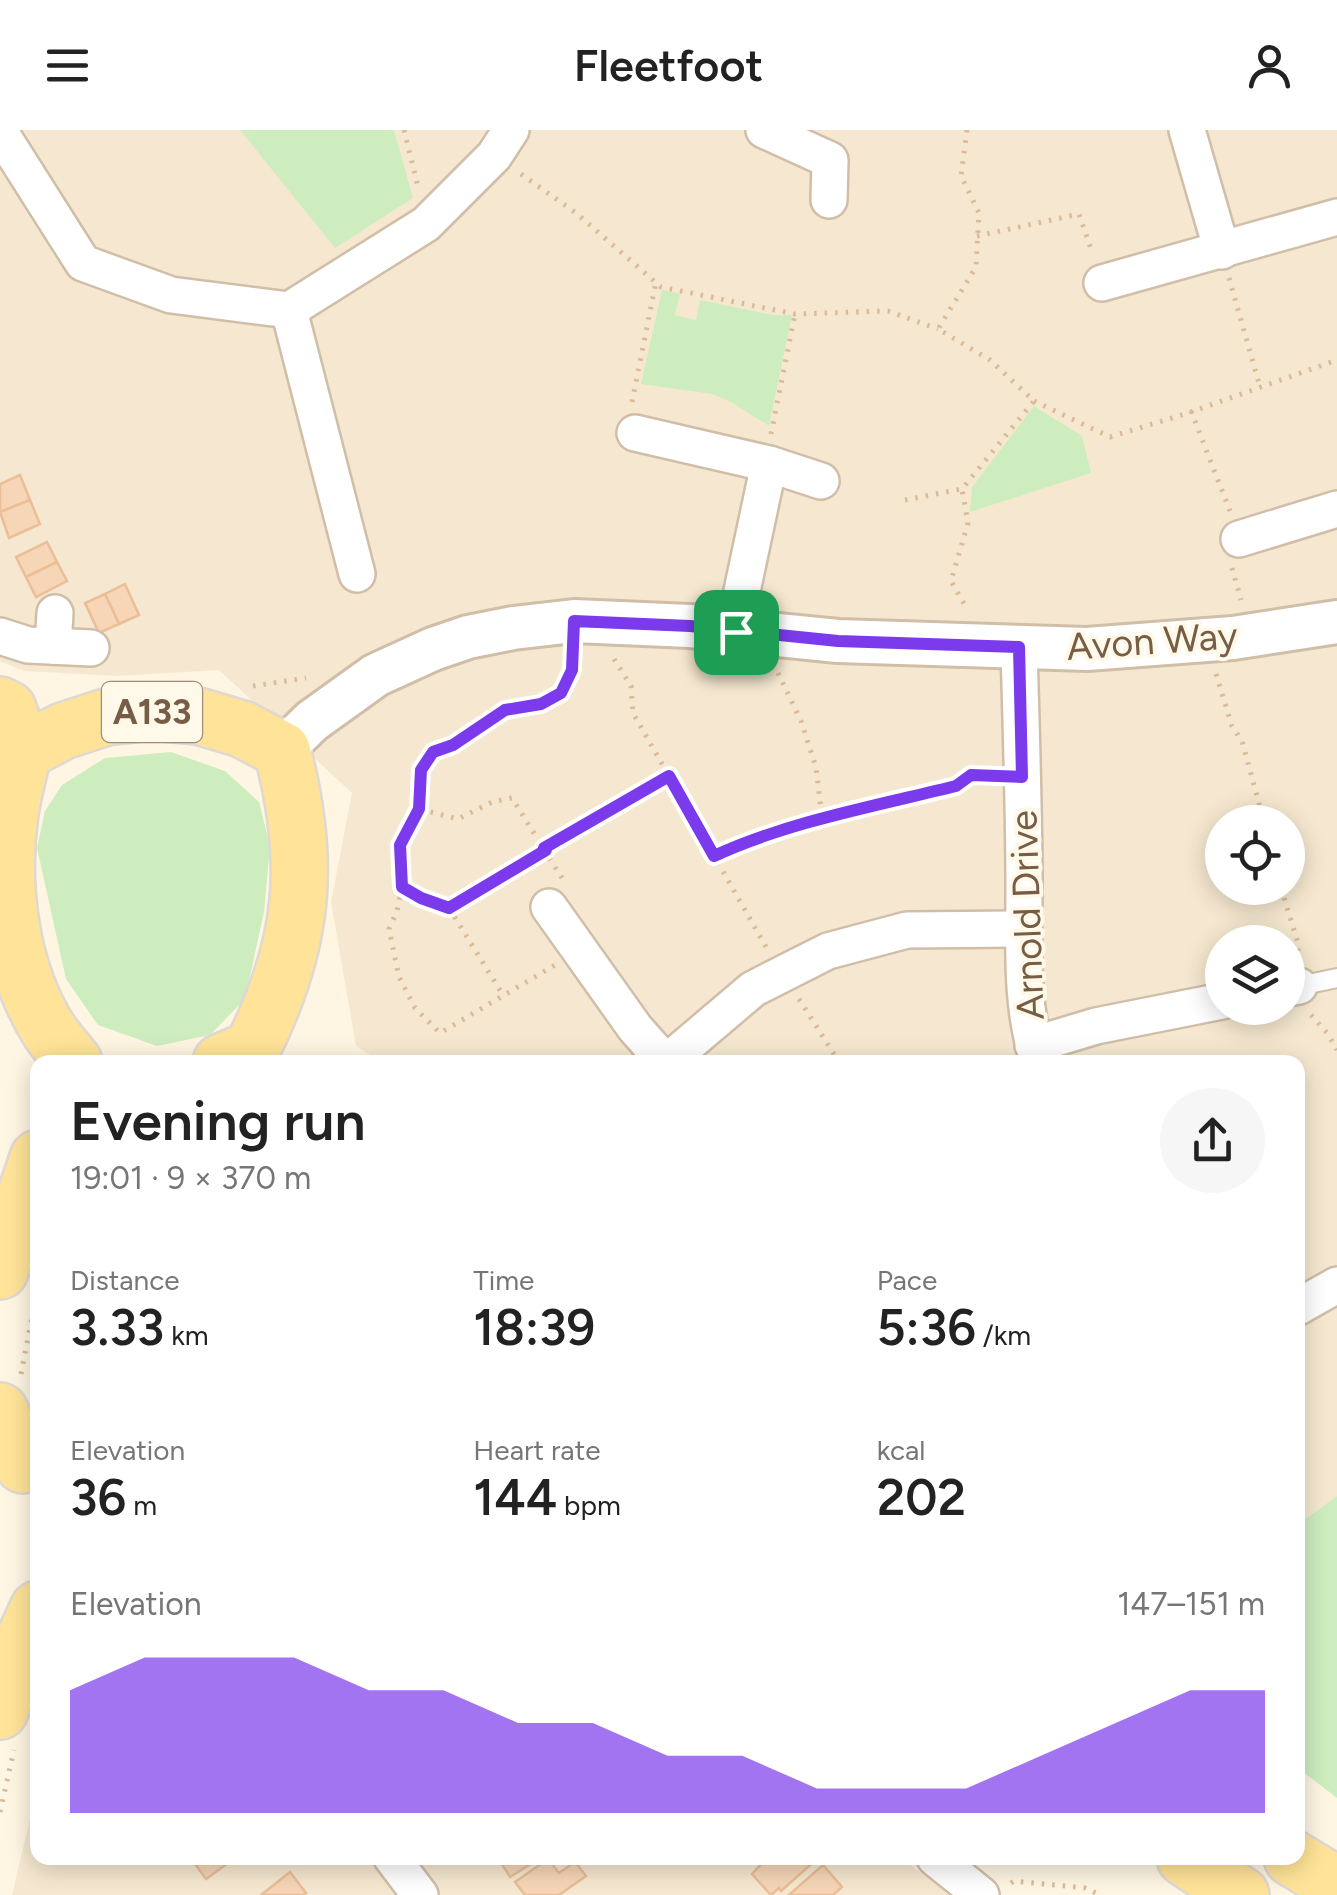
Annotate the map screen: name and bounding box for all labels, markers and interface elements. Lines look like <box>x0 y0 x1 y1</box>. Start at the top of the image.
icon: menu <box>40 38 95 93</box>
text: Fleetfoot <box>574 38 763 92</box>
icon: person <box>1242 38 1297 93</box>
pin <box>694 590 779 675</box>
icon: arrive <box>709 605 764 660</box>
street label: Avon Way <box>1065 612 1239 670</box>
road number: A133 <box>102 682 202 742</box>
map controls <box>1205 805 1305 1025</box>
button: locate <box>1205 805 1305 905</box>
street label: Arnold Drive <box>1000 809 1054 1021</box>
button: layers <box>1205 925 1305 1025</box>
text: Evening run <box>70 1088 366 1154</box>
button: share <box>1160 1088 1265 1193</box>
text: 19:01 · 9 × 370 m <box>70 1159 311 1197</box>
text: Distance <box>70 1263 180 1297</box>
text: Time <box>473 1263 534 1297</box>
text: Pace <box>877 1263 937 1297</box>
text: 3.33 <box>70 1297 164 1358</box>
text: 18:39 <box>473 1297 595 1358</box>
text: 5:36 <box>877 1297 976 1358</box>
text: km <box>164 1318 209 1352</box>
text: /km <box>976 1318 1031 1352</box>
text: Elevation <box>70 1433 185 1467</box>
text: Heart rate <box>473 1433 600 1467</box>
text: kcal <box>877 1433 926 1467</box>
text: 36 <box>70 1467 126 1528</box>
text: 144 <box>473 1467 557 1528</box>
text: 202 <box>877 1467 966 1528</box>
text: m <box>126 1488 157 1522</box>
text: bpm <box>557 1488 621 1522</box>
text: Elevation <box>70 1585 202 1623</box>
text: 147–151 m <box>1117 1585 1265 1623</box>

